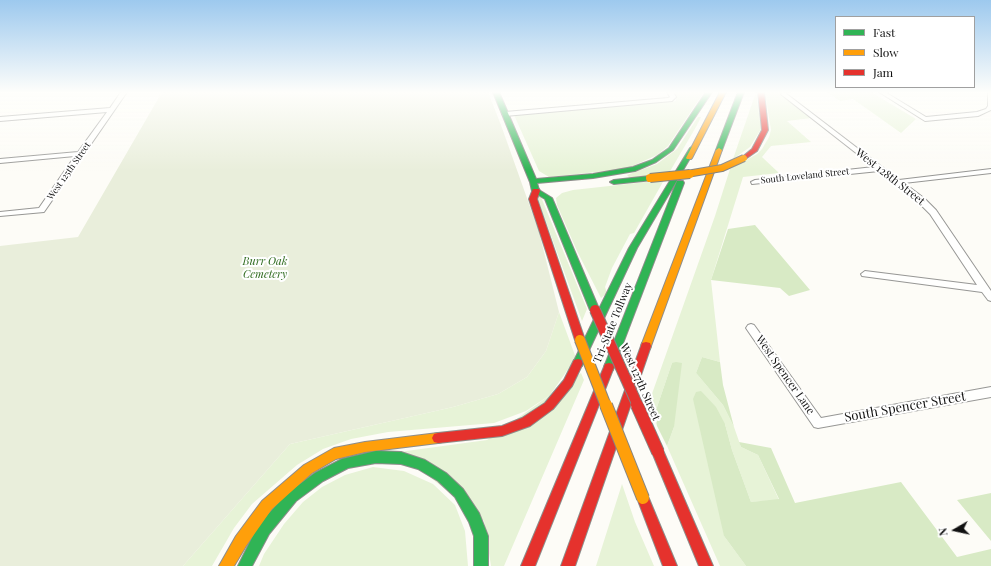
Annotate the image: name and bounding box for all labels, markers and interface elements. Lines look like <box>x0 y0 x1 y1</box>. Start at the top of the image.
legend <box>835 16 975 88</box>
text: Fast <box>873 24 895 40</box>
text: Slow <box>873 44 899 60</box>
text: Jam <box>873 64 893 80</box>
street label: West 125th Street <box>45 140 93 202</box>
street label: West 128th Street <box>853 146 927 208</box>
street label: South Loveland Street <box>760 166 850 186</box>
park label: Burr Oak Cemetery <box>243 255 287 281</box>
street label: Tri-State Tollway <box>591 281 635 365</box>
street label: West Spencer Lane <box>753 333 817 417</box>
street label: West 127th Street <box>617 342 663 422</box>
street label: South Spencer Street <box>843 389 967 425</box>
north arrow <box>935 510 975 550</box>
text: N <box>935 527 951 537</box>

